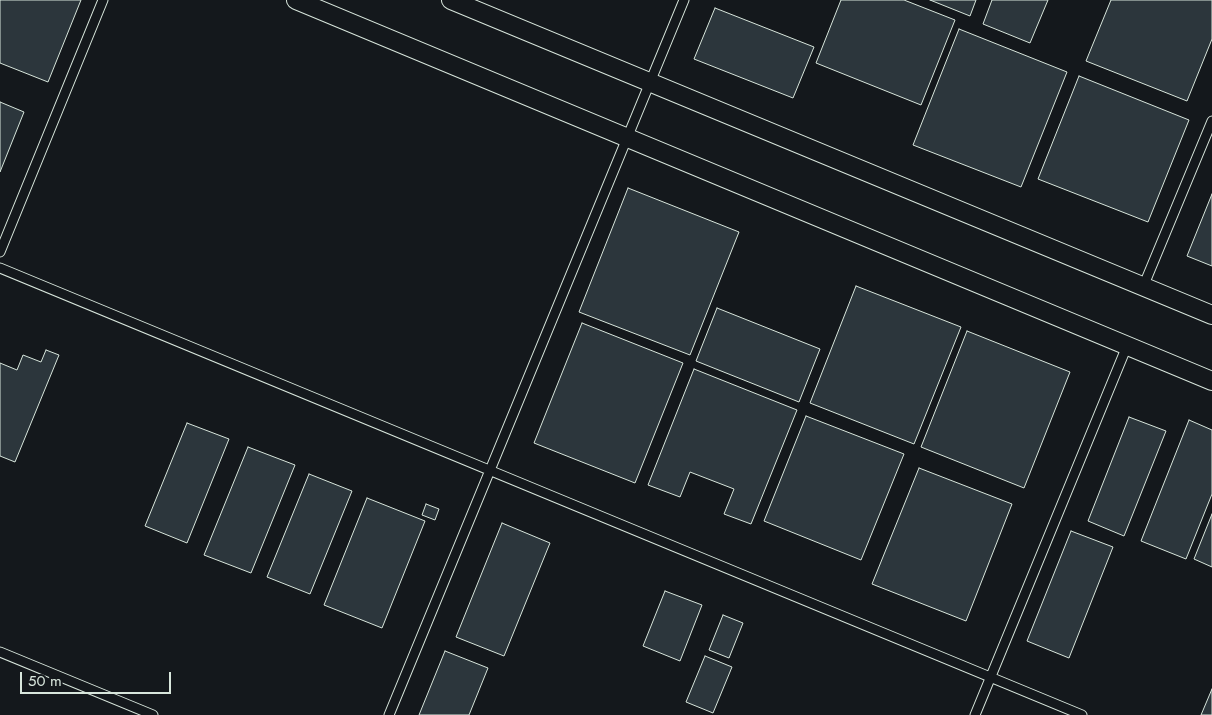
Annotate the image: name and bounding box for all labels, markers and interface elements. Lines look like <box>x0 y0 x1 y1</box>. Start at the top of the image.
scale bar <box>22 662 174 694</box>
text: 50 m <box>28 670 62 692</box>

